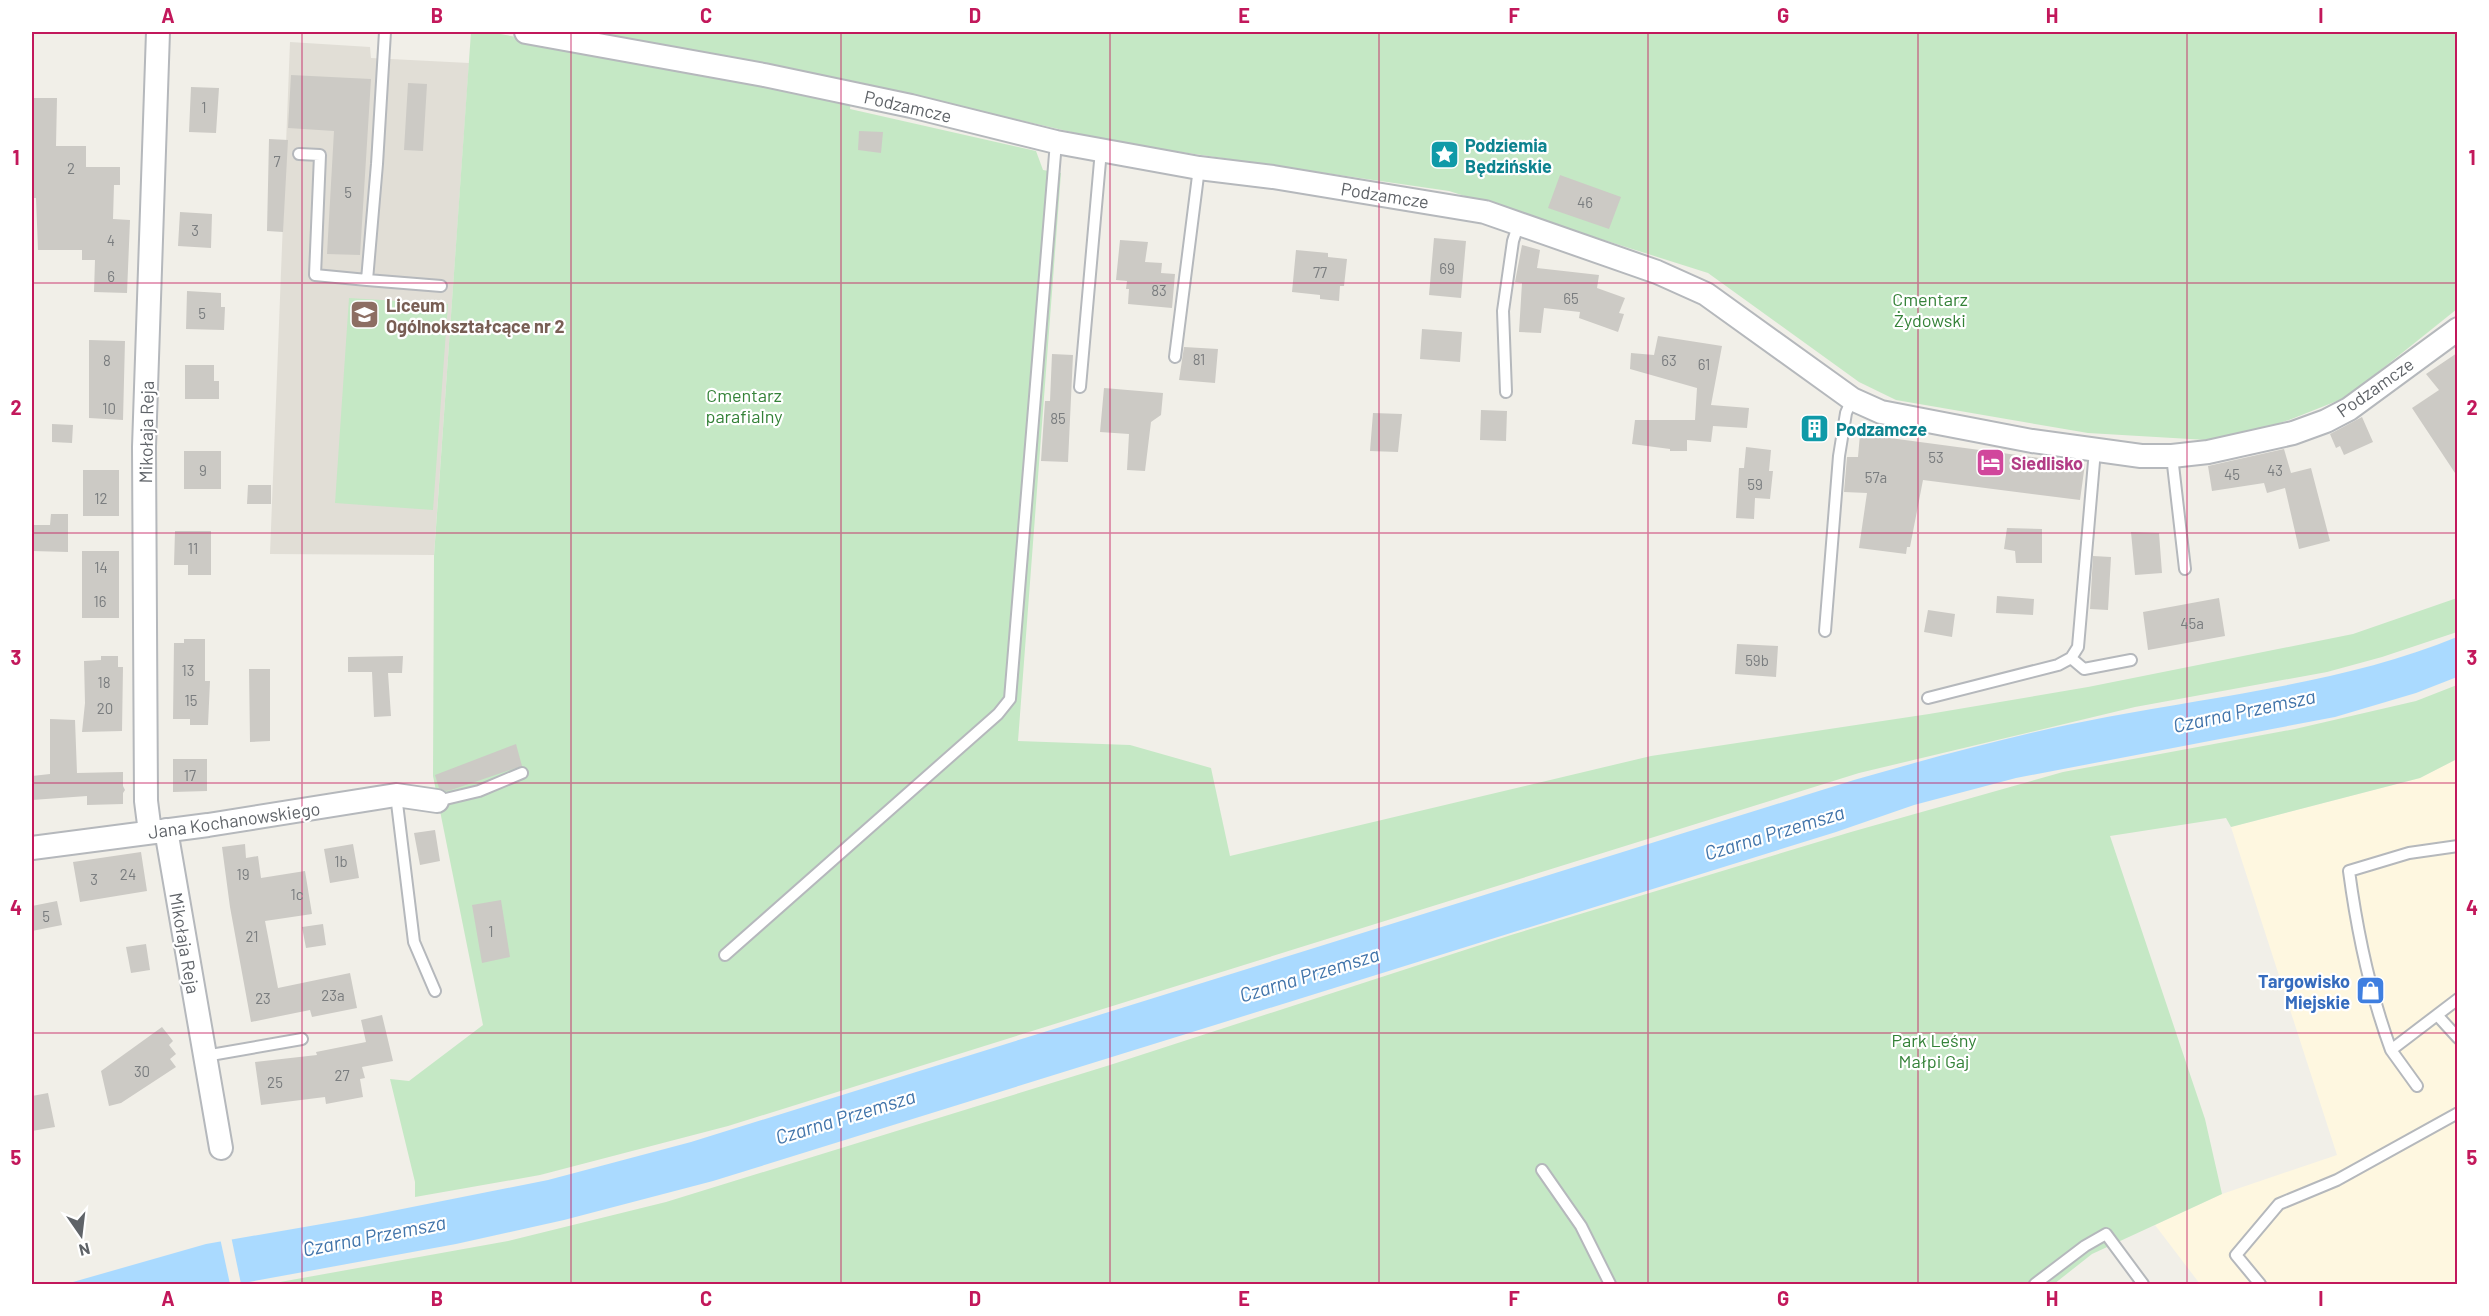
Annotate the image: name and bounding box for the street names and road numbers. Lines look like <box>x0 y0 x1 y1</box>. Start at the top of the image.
street label: Podzamcze <box>862 85 954 127</box>
street label: Podzamcze <box>1339 177 1431 213</box>
street label: Podzamcze <box>2332 352 2418 422</box>
street label: Mikołaja Reja <box>134 380 158 484</box>
street label: Jana Kochanowskiego <box>146 797 322 843</box>
street label: Mikołaja Reja <box>165 891 205 995</box>

